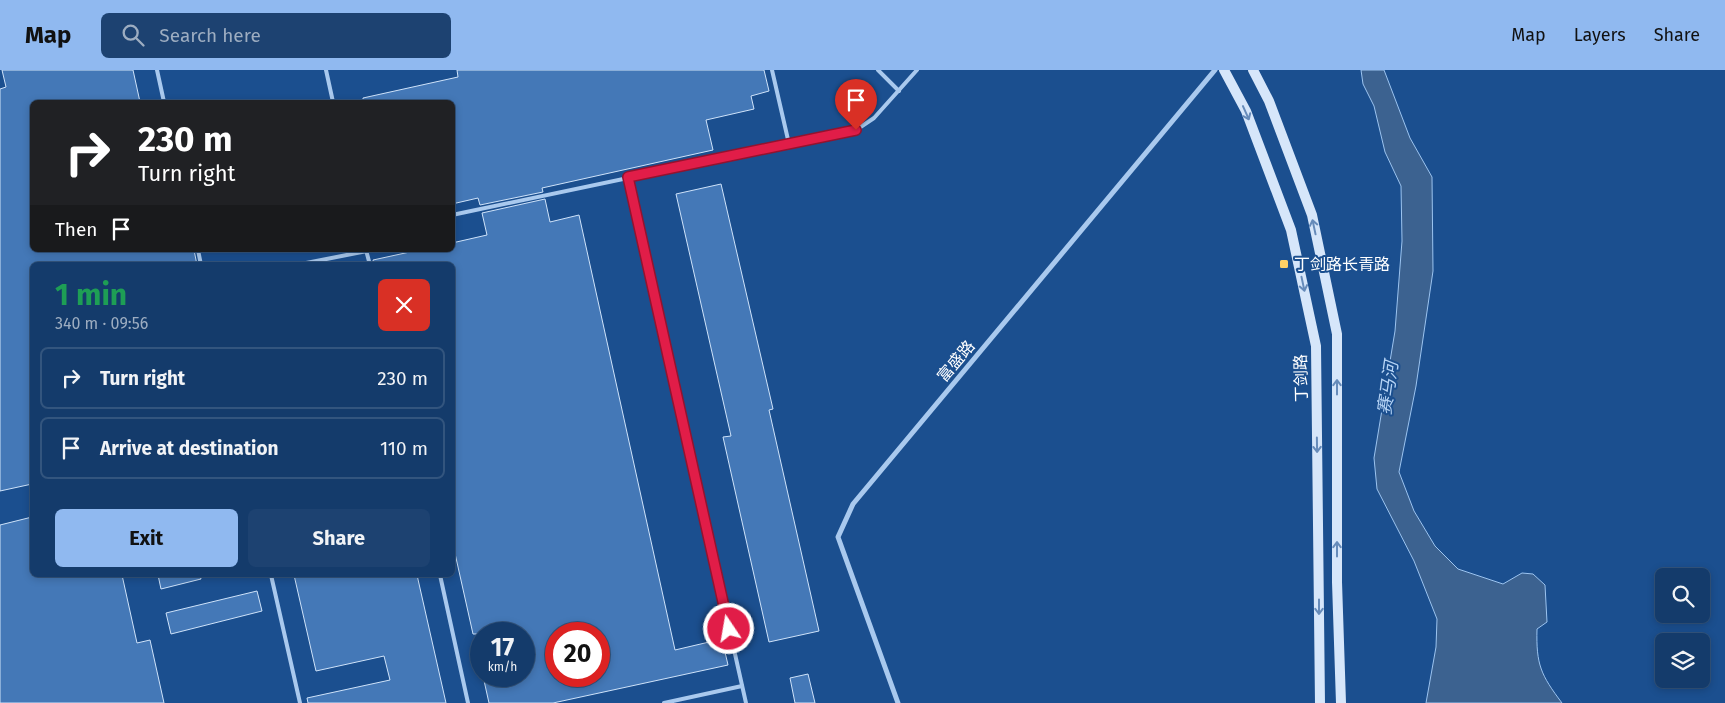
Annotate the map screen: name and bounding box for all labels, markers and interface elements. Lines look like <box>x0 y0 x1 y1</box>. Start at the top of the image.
search box <box>101 13 451 58</box>
text: Map <box>25 21 71 49</box>
icon: search <box>119 21 147 49</box>
text: Search here <box>159 24 261 47</box>
text: Map <box>1511 24 1546 46</box>
text: Layers <box>1574 24 1626 46</box>
text: Share <box>1654 24 1700 46</box>
pin <box>835 79 877 130</box>
icon: arrive <box>842 86 870 114</box>
one-way arrow <box>1242 105 1252 120</box>
text: 230 m <box>138 118 232 160</box>
icon: right <box>55 120 120 185</box>
text: Turn right <box>138 160 235 187</box>
icon: arrive <box>107 215 135 243</box>
text: Then <box>55 218 97 241</box>
one-way arrow <box>1309 219 1319 235</box>
place label: 丁剑路长青路 <box>1294 255 1390 274</box>
marker: 丁剑路长青路 <box>1278 258 1290 270</box>
one-way arrow <box>1298 275 1308 291</box>
text: 1 min <box>55 277 127 313</box>
button: close <box>378 279 430 331</box>
text: 340 m · 09:56 <box>55 314 148 333</box>
street label: 富盛路 <box>933 337 979 385</box>
street label: 丁剑路 <box>1291 354 1311 402</box>
water label: 赛马河 <box>1373 357 1403 416</box>
icon: right <box>57 364 85 392</box>
text: Turn right <box>100 367 185 390</box>
text: 230 m <box>377 367 428 390</box>
one-way arrow <box>1332 379 1342 396</box>
icon: arrive <box>57 434 85 462</box>
one-way arrow <box>1312 436 1322 453</box>
text: Arrive at destination <box>100 437 279 460</box>
text: 110 m <box>380 437 428 460</box>
button: Exit <box>55 509 238 567</box>
button: Share <box>248 509 430 567</box>
one-way arrow <box>1332 542 1342 558</box>
map controls <box>1655 568 1710 688</box>
button: search <box>1655 568 1710 623</box>
one-way arrow <box>1314 599 1324 615</box>
position arrow <box>702 602 754 654</box>
speed limit sign: 20 <box>545 622 610 687</box>
text: 17 <box>491 633 514 663</box>
button: layers <box>1655 633 1710 688</box>
text: km/h <box>488 660 517 674</box>

